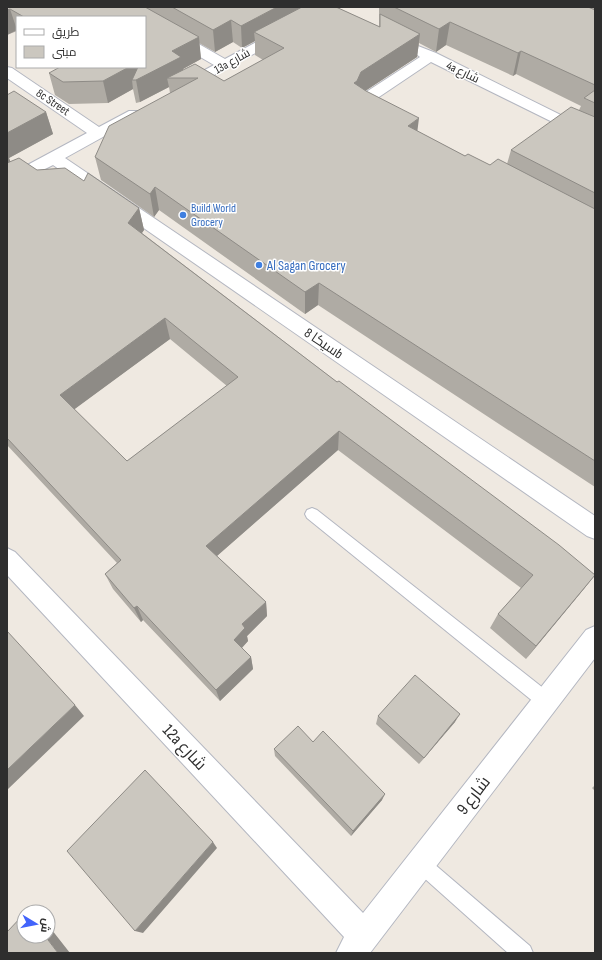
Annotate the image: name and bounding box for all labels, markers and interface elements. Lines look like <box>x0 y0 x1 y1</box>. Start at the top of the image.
legend <box>16 16 146 68</box>
text: طريق <box>52 25 80 40</box>
text: مبنى <box>52 45 77 60</box>
street label: 13a شارع <box>212 45 253 77</box>
street label: 4a شارع <box>444 58 482 87</box>
street label: 8c Street <box>33 86 73 119</box>
place label: Build World Grocery <box>191 201 236 230</box>
marker: Build World Grocery <box>178 210 188 220</box>
place label: Al Sagan Grocery <box>266 257 346 274</box>
marker: Al Sagan Grocery <box>254 260 264 270</box>
street label: سيكا 8b <box>301 324 347 363</box>
street label: 12a شارع <box>157 721 210 775</box>
street label: شارع 9 <box>453 772 496 819</box>
north arrow <box>16 904 56 944</box>
text: ش <box>38 918 53 934</box>

